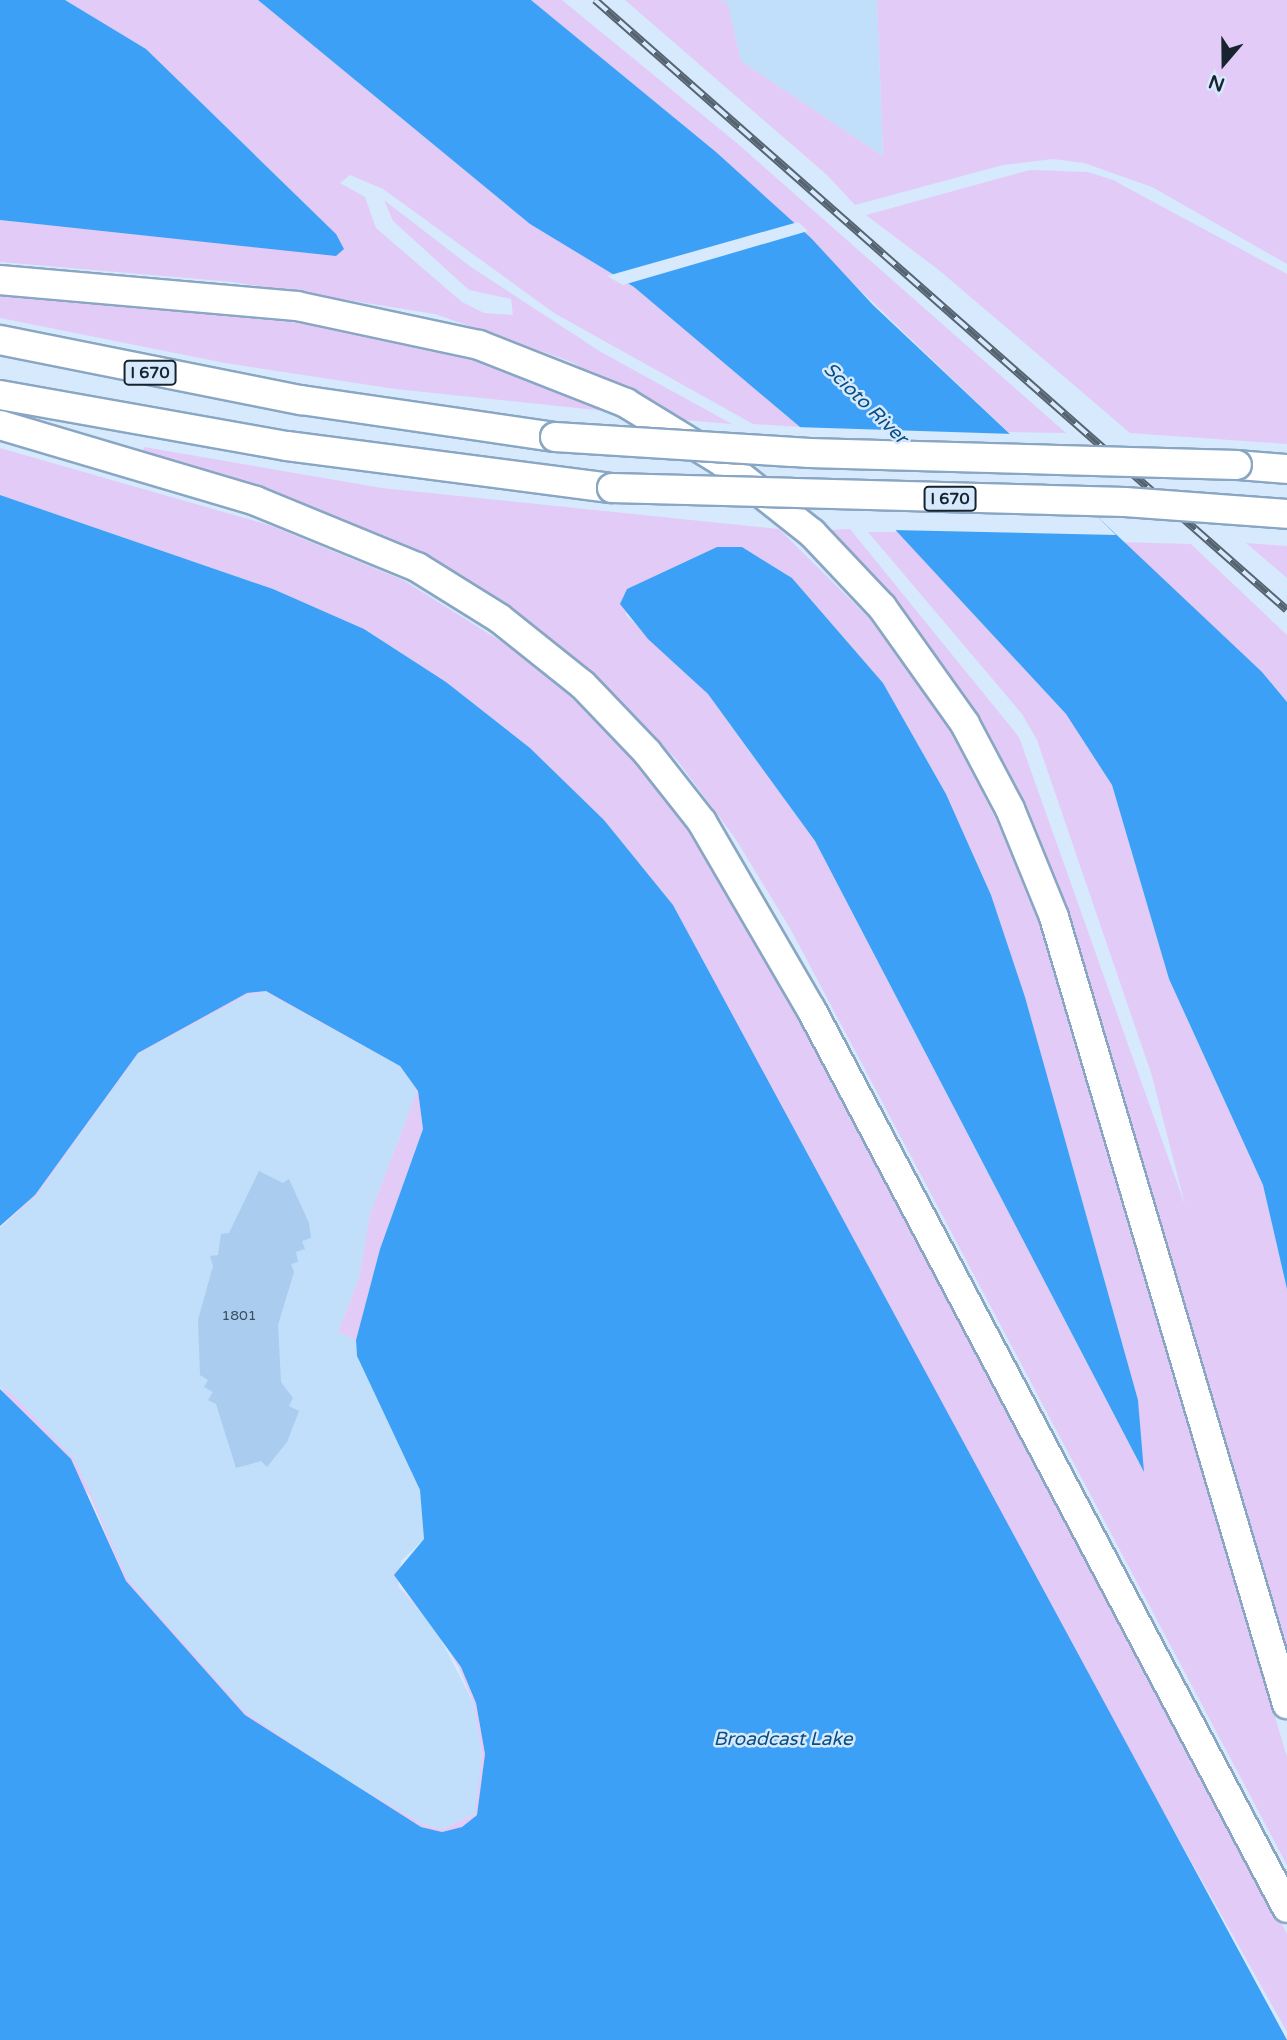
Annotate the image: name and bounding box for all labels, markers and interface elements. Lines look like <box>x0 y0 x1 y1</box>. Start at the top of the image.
north arrow <box>1189 28 1259 98</box>
text: N <box>1206 70 1228 96</box>
water label: Scioto River <box>818 358 912 450</box>
road number: I 670 <box>122 360 178 386</box>
road number: I 670 <box>922 486 978 512</box>
house number: 1801 <box>221 1308 257 1324</box>
water label: Broadcast Lake <box>714 1729 852 1751</box>

